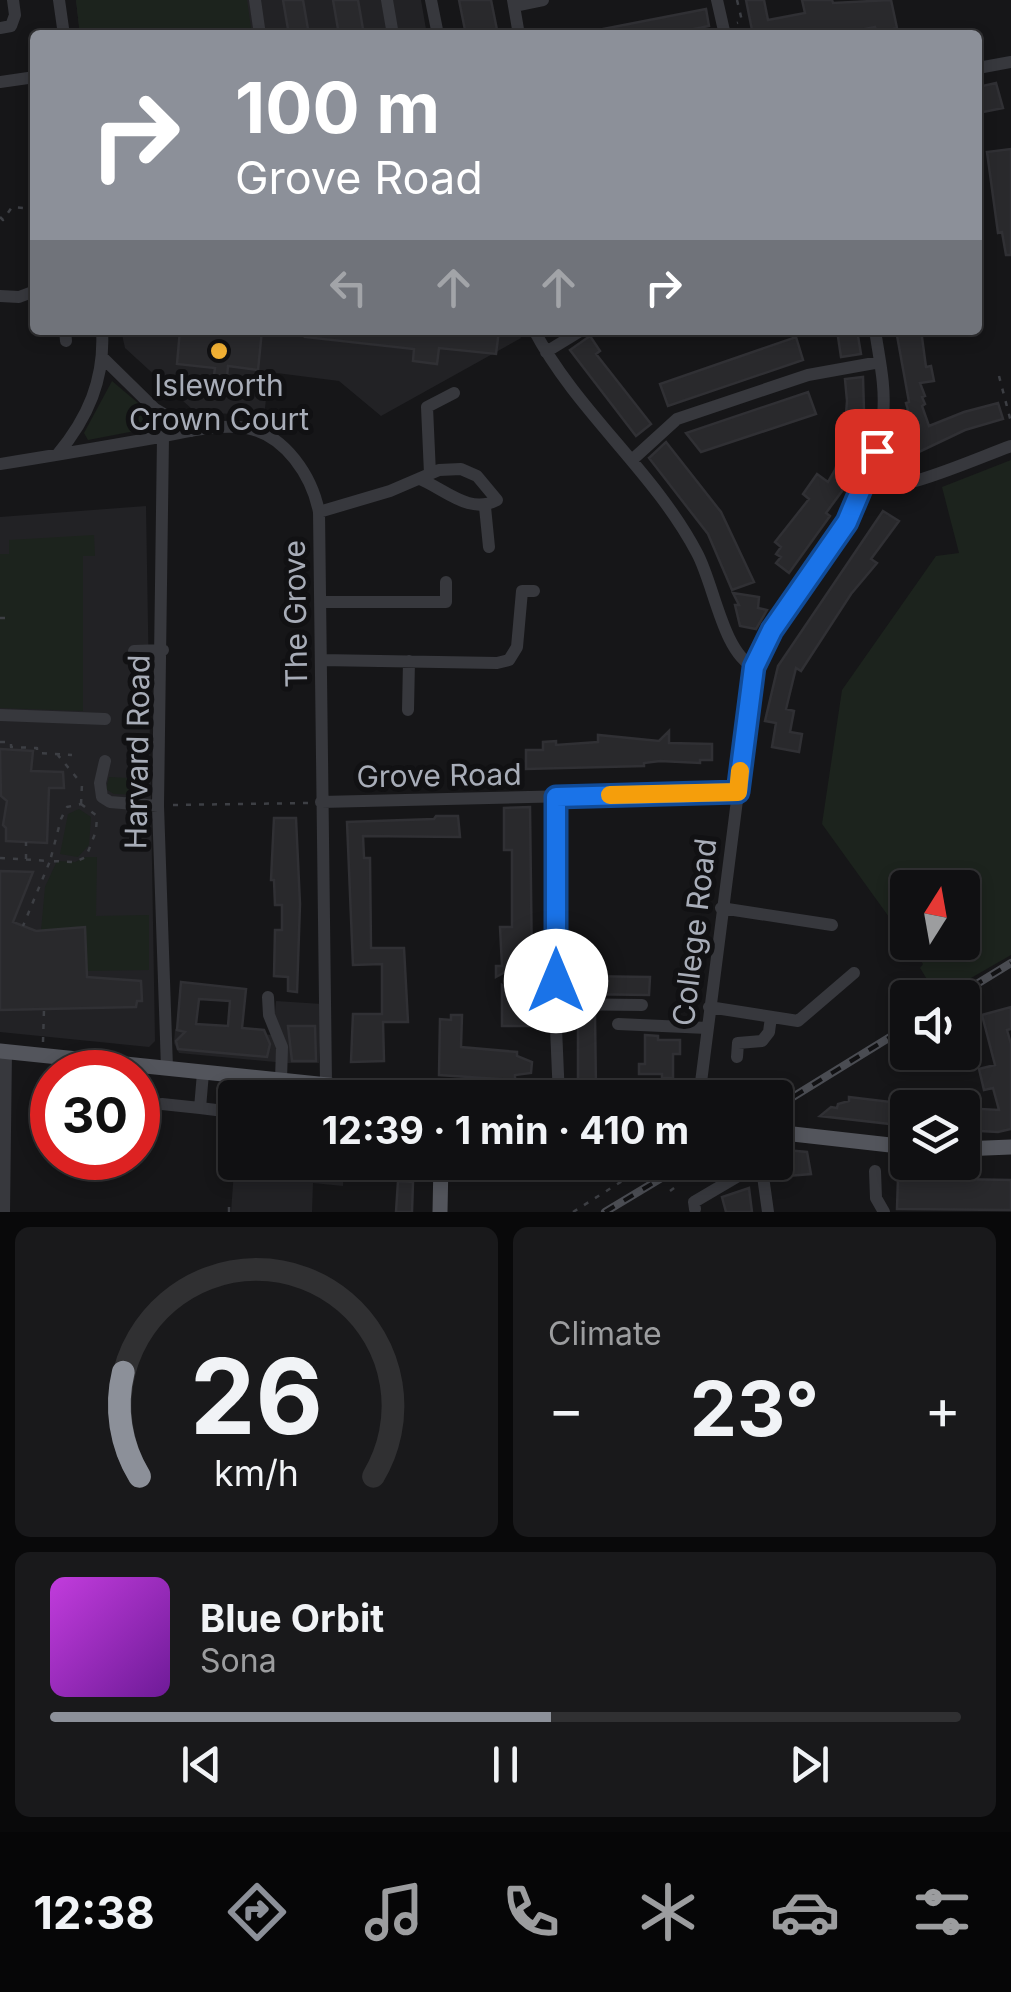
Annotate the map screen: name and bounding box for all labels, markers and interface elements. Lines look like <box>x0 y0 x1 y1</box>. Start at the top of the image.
text: 100 m <box>235 65 440 150</box>
icon: right <box>70 70 200 200</box>
text: Grove Road <box>235 150 483 205</box>
icon: left <box>321 260 376 315</box>
icon: ahead <box>426 260 481 315</box>
icon: ahead <box>531 260 586 315</box>
icon: right <box>636 260 691 315</box>
marker: Isleworth Crown Court <box>208 340 230 362</box>
place label: Isleworth Crown Court <box>129 367 309 437</box>
pin <box>835 409 920 494</box>
icon: arrive <box>850 424 905 479</box>
street label: The Grove <box>276 540 314 688</box>
street label: Harvard Road <box>117 654 157 850</box>
street label: Grove Road <box>356 756 522 794</box>
street label: College Road <box>665 836 723 1028</box>
north arrow <box>890 870 980 960</box>
map controls <box>890 870 980 1180</box>
position arrow <box>504 929 608 1033</box>
button: sound <box>890 980 980 1070</box>
speed limit sign: 30 <box>30 1050 160 1180</box>
button: layers <box>890 1090 980 1180</box>
text: 12:39 · 1 min · 410 m <box>322 1107 689 1153</box>
text: Climate <box>548 1314 662 1353</box>
text: 26 <box>190 1333 323 1459</box>
text: 23° <box>690 1363 819 1454</box>
text: − <box>548 1376 584 1442</box>
text: + <box>925 1376 961 1442</box>
text: km/h <box>214 1451 299 1495</box>
text: Blue Orbit <box>200 1595 384 1641</box>
text: Sona <box>200 1641 277 1680</box>
icon: previous <box>174 1737 229 1792</box>
icon: pause <box>478 1737 533 1792</box>
icon: next <box>782 1737 837 1792</box>
icon: directions <box>222 1877 292 1947</box>
icon: music <box>359 1877 429 1947</box>
icon: phone <box>496 1877 566 1947</box>
icon: climate <box>633 1877 703 1947</box>
icon: car <box>770 1877 840 1947</box>
icon: filters <box>907 1877 977 1947</box>
text: 12:38 <box>34 1885 155 1940</box>

